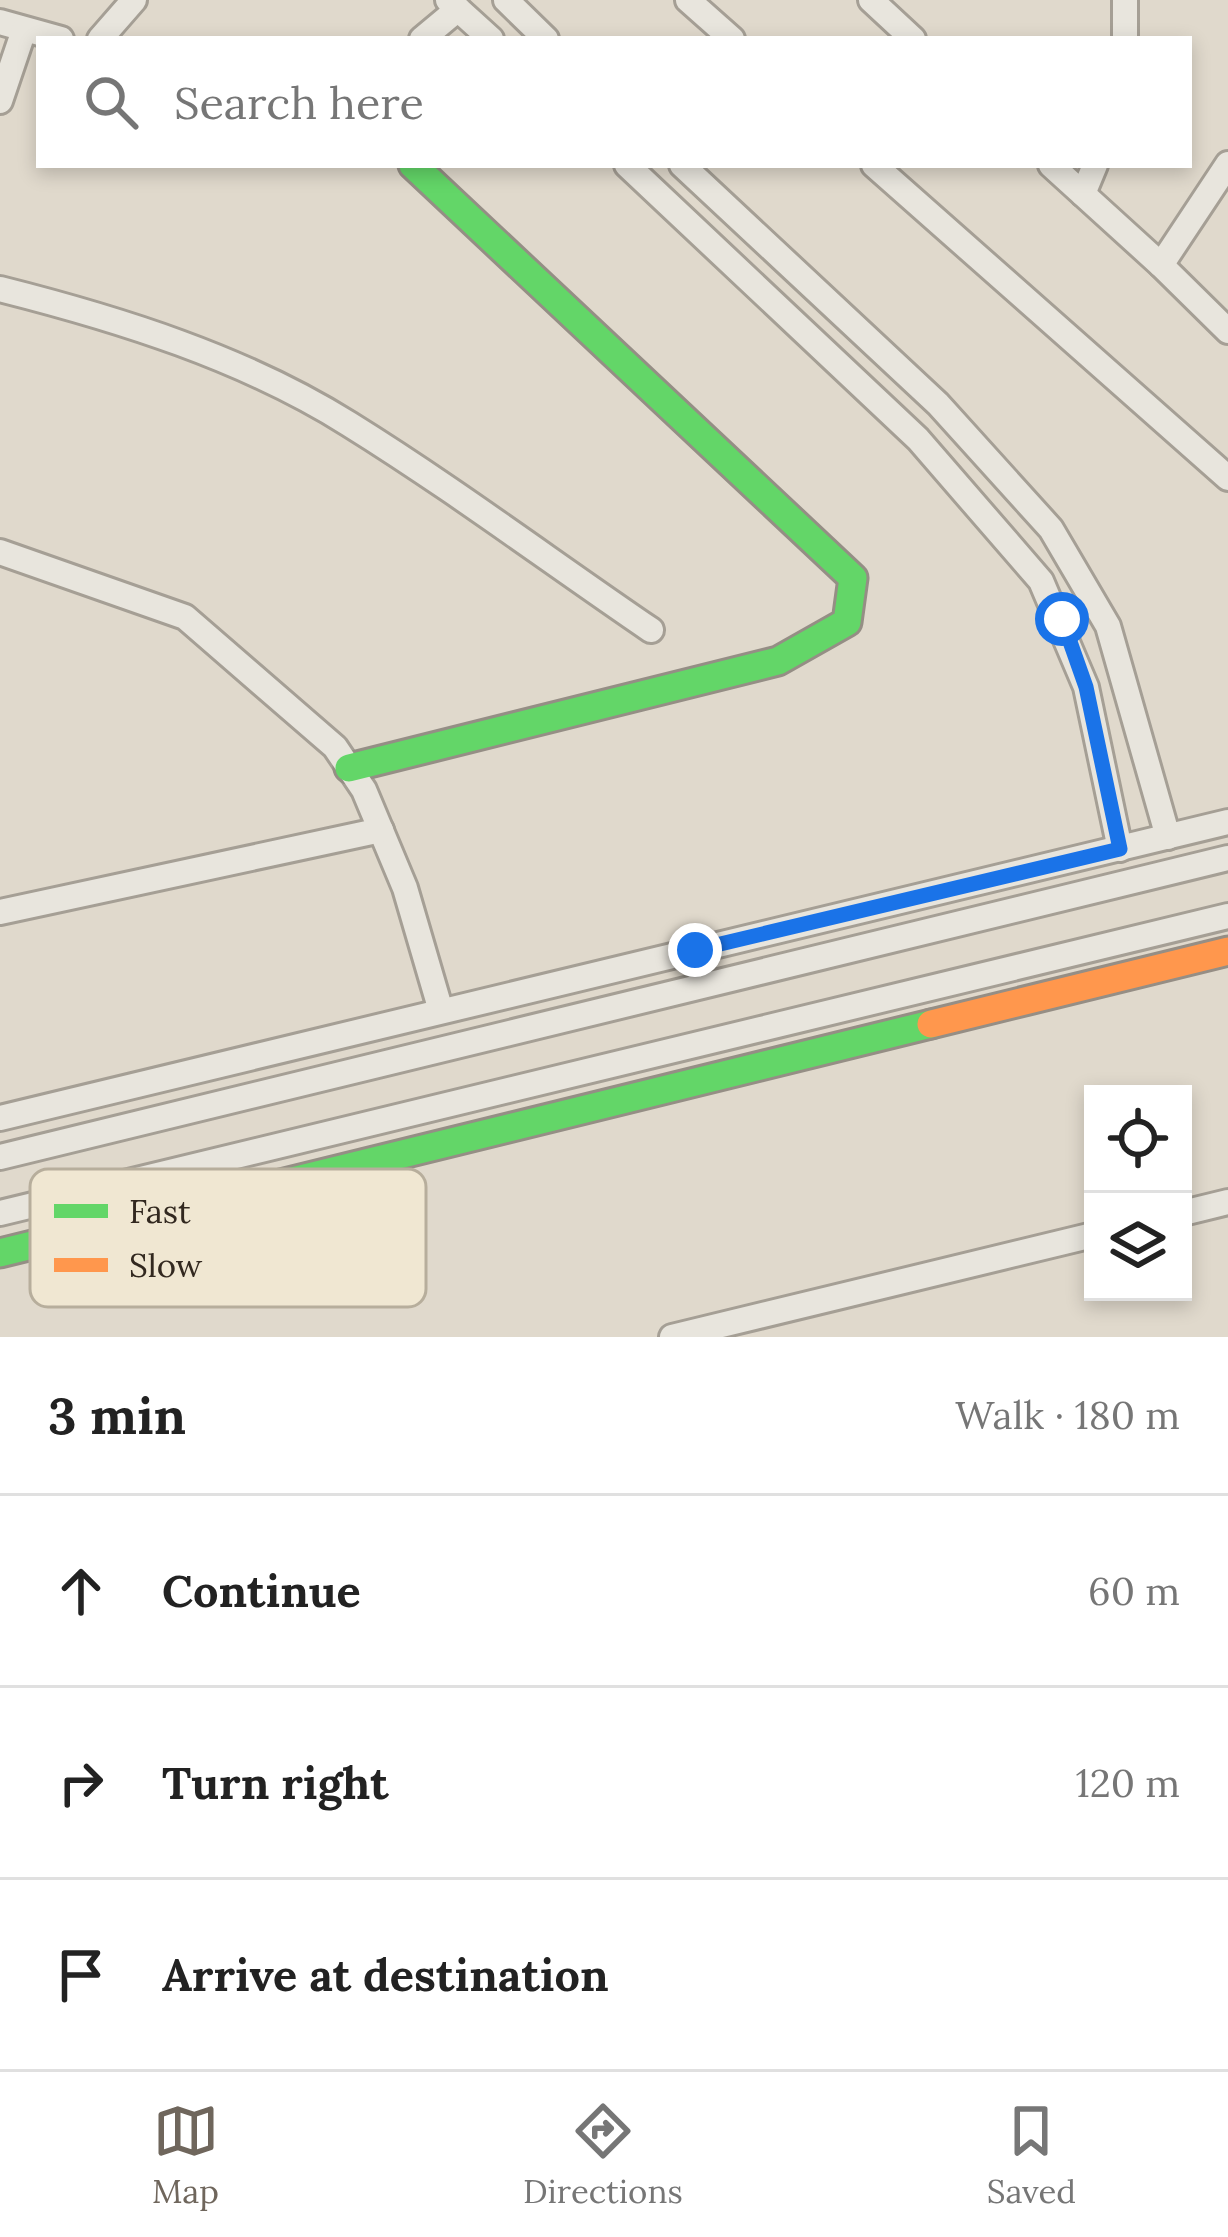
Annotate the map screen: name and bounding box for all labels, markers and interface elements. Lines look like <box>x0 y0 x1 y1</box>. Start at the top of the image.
search box <box>36 36 1192 168</box>
icon: search <box>78 69 144 135</box>
text: Search here <box>174 74 424 131</box>
route start <box>1035 592 1089 646</box>
route end <box>668 923 722 977</box>
map controls <box>1084 1085 1192 1301</box>
button: locate <box>1084 1085 1192 1193</box>
legend <box>30 1169 426 1307</box>
text: Fast <box>129 1190 191 1232</box>
button: layers <box>1084 1193 1192 1301</box>
text: Slow <box>129 1244 203 1286</box>
text: 3 min <box>48 1383 186 1448</box>
text: Walk · 180 m <box>955 1390 1180 1440</box>
icon: ahead <box>48 1558 114 1624</box>
text: Continue <box>162 1562 361 1619</box>
text: 60 m <box>1088 1566 1180 1616</box>
icon: right <box>48 1750 114 1816</box>
text: Turn right <box>162 1754 389 1811</box>
text: 120 m <box>1076 1758 1180 1808</box>
icon: arrive <box>48 1942 114 2008</box>
text: Arrive at destination <box>162 1946 609 2003</box>
tab: Map <box>152 2098 219 2212</box>
tab: Directions <box>523 2098 683 2212</box>
tab: Saved <box>987 2098 1076 2212</box>

